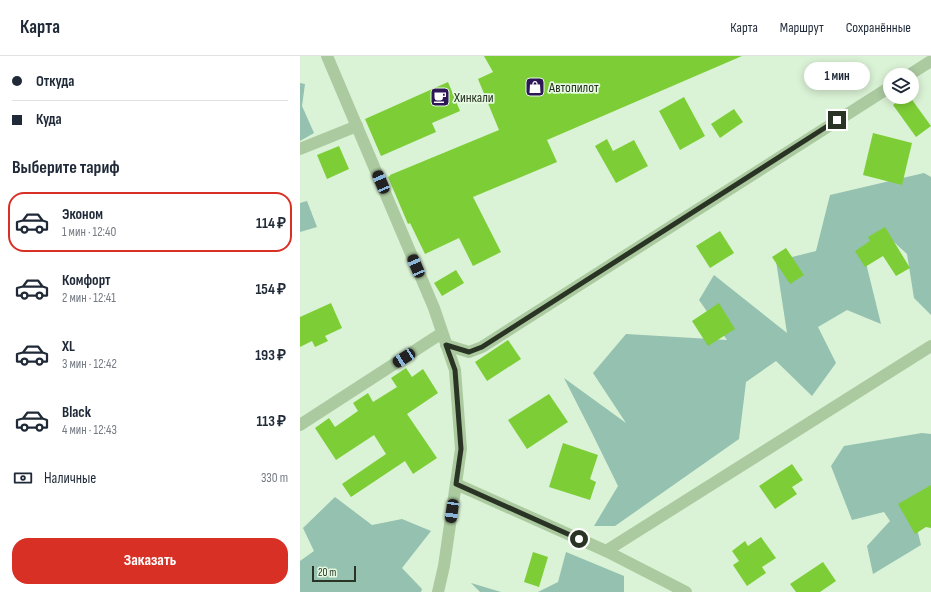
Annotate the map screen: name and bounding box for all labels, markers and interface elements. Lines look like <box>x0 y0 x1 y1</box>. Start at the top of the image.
text: Карта <box>20 16 60 39</box>
text: Карта <box>730 19 758 36</box>
text: Маршрут <box>780 19 824 36</box>
text: Сохранённые <box>846 19 911 36</box>
callout: 1 мин <box>804 62 870 90</box>
text: 1 мин <box>824 68 850 84</box>
map controls <box>883 68 919 104</box>
button: layers <box>883 68 919 104</box>
text: Откуда <box>36 72 74 91</box>
shop icon: Автопилот <box>524 76 546 98</box>
place label: Автопилот <box>548 79 599 96</box>
cafe icon: Хинкали <box>429 86 451 108</box>
place label: Хинкали <box>453 89 494 106</box>
text: Куда <box>36 110 62 129</box>
route end <box>828 111 846 129</box>
text: Выберите тариф <box>12 157 120 178</box>
car <box>371 169 391 195</box>
icon: car <box>14 204 50 240</box>
text: Эконом <box>62 205 103 224</box>
text: 114 ₽ <box>256 214 286 233</box>
text: 1 мин · 12:40 <box>62 224 116 240</box>
car <box>406 253 426 279</box>
icon: car <box>14 270 50 306</box>
text: Комфорт <box>62 271 111 290</box>
text: 154 ₽ <box>255 280 286 299</box>
text: 2 мин · 12:41 <box>62 290 116 306</box>
icon: car <box>14 336 50 372</box>
text: XL <box>62 337 75 356</box>
text: 193 ₽ <box>255 346 286 365</box>
car <box>391 346 417 370</box>
text: 3 мин · 12:42 <box>62 356 117 372</box>
icon: car <box>14 402 50 438</box>
text: Black <box>62 403 91 422</box>
text: 113 ₽ <box>256 412 286 431</box>
text: 4 мин · 12:43 <box>62 422 117 438</box>
icon: cash <box>12 467 34 489</box>
text: Наличные <box>44 469 96 488</box>
text: 330 m <box>261 470 288 486</box>
car <box>444 498 460 524</box>
route start <box>570 530 588 548</box>
button: Заказать <box>12 538 288 584</box>
scale bar <box>312 564 356 583</box>
text: 20 m <box>318 566 336 579</box>

